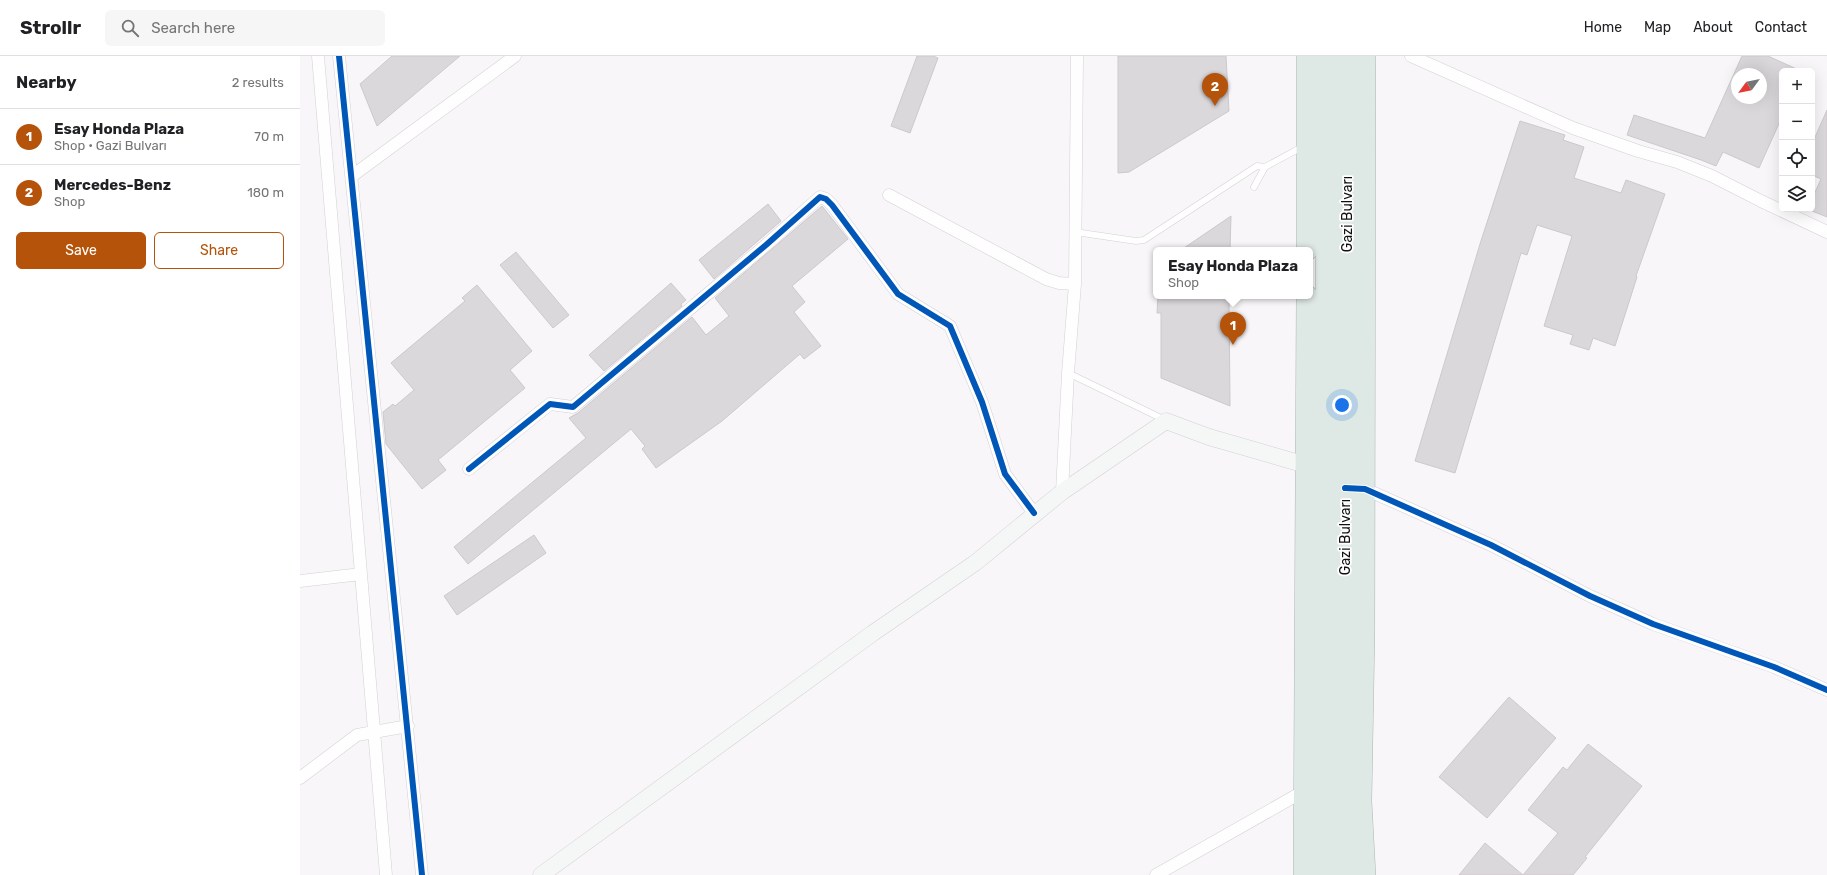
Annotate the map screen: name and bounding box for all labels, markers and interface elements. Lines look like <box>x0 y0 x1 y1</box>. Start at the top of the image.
search box <box>105 10 385 46</box>
text: Strollr <box>20 16 81 39</box>
icon: search <box>119 17 141 39</box>
text: Search here <box>151 19 235 37</box>
text: Home <box>1584 19 1622 36</box>
text: Map <box>1644 19 1671 36</box>
text: About <box>1693 19 1733 36</box>
text: Contact <box>1755 19 1807 36</box>
north arrow <box>1731 68 1767 104</box>
map controls <box>1779 68 1815 212</box>
button: + <box>1779 68 1815 104</box>
text: Nearby <box>16 72 77 92</box>
pin: 2 <box>1202 73 1228 106</box>
text: 2 results <box>232 75 284 90</box>
button: − <box>1779 104 1815 140</box>
text: Esay Honda Plaza <box>54 120 184 138</box>
text: 1 <box>26 129 32 144</box>
text: 70 m <box>254 129 284 144</box>
text: Shop · Gazi Bulvarı <box>54 138 167 153</box>
button: locate <box>1779 140 1815 176</box>
text: Mercedes-Benz <box>54 176 171 194</box>
street label: Gazi Bulvarı <box>1339 176 1356 252</box>
button: layers <box>1779 176 1815 212</box>
text: 2 <box>25 185 33 200</box>
text: 180 m <box>247 185 284 200</box>
text: Shop <box>54 194 85 209</box>
button: Save <box>16 232 146 269</box>
button: Share <box>154 232 284 269</box>
popup <box>1153 247 1313 299</box>
text: Esay Honda Plaza <box>1168 257 1298 275</box>
text: Shop <box>1168 275 1199 290</box>
pin: 1 <box>1220 312 1246 345</box>
your location <box>1332 395 1352 415</box>
street label: Gazi Bulvarı <box>1337 499 1354 575</box>

